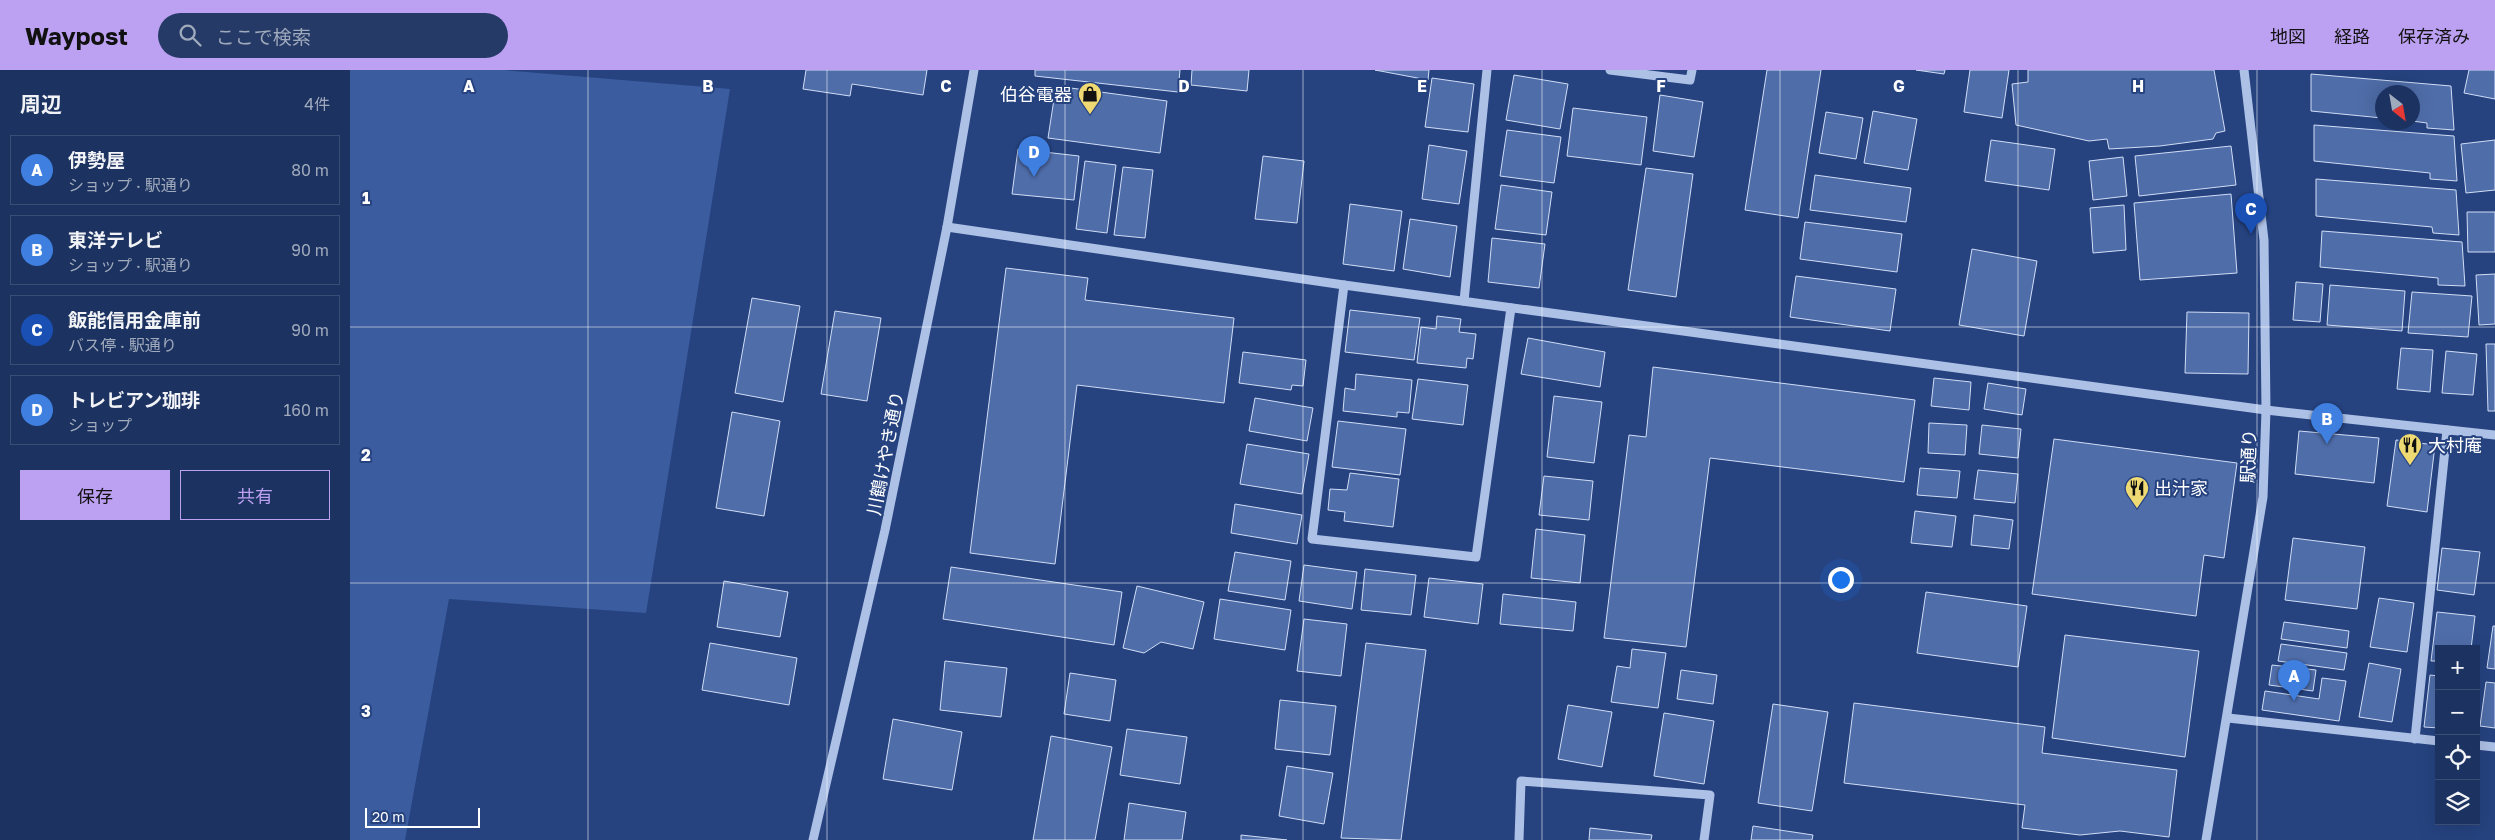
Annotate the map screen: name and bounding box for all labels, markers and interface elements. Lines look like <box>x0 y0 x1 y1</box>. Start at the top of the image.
search box <box>158 13 508 58</box>
text: Waypost <box>25 21 128 50</box>
icon: search <box>176 21 204 49</box>
text: ここで検索 <box>216 25 311 48</box>
text: 地図 <box>2270 25 2306 47</box>
text: 経路 <box>2334 25 2370 47</box>
text: 保存済み <box>2398 25 2470 47</box>
text: A <box>463 76 475 96</box>
text: B <box>702 76 714 96</box>
text: C <box>940 76 952 96</box>
text: D <box>1178 76 1190 96</box>
text: E <box>1417 76 1427 96</box>
text: F <box>1656 76 1666 96</box>
text: G <box>1893 76 1905 96</box>
text: H <box>2132 76 2144 96</box>
shop icon: 伯谷電器 <box>1077 81 1103 115</box>
place label: 伯谷電器 <box>1000 83 1072 105</box>
north arrow <box>2375 85 2420 130</box>
text: 周辺 <box>20 91 62 117</box>
text: 4件 <box>304 94 330 114</box>
pin: D <box>1018 136 1050 177</box>
text: 伊勢屋 <box>68 148 125 171</box>
text: A <box>31 160 43 180</box>
text: 80 m <box>291 160 329 180</box>
text: ショップ · 駅通り <box>68 175 193 195</box>
text: 1 <box>362 188 370 208</box>
pin: C <box>2235 193 2267 234</box>
text: 東洋テレビ <box>68 228 163 251</box>
text: B <box>31 240 43 260</box>
text: 90 m <box>291 240 329 260</box>
text: ショップ · 駅通り <box>68 255 193 275</box>
text: 飯能信用金庫前 <box>68 308 201 331</box>
text: C <box>31 320 43 340</box>
text: 90 m <box>291 320 329 340</box>
text: バス停 · 駅通り <box>68 335 177 355</box>
text: トレビアン珈琲 <box>68 388 200 411</box>
street label: 川鶴けやき通り <box>862 389 908 517</box>
text: D <box>31 400 43 420</box>
text: 160 m <box>283 400 329 420</box>
pin: B <box>2311 403 2343 444</box>
text: ショップ <box>68 415 132 435</box>
street label: 駅通り <box>2236 429 2260 483</box>
restaurant icon: 大村庵 <box>2397 432 2423 466</box>
place label: 大村庵 <box>2428 434 2482 456</box>
text: 2 <box>361 445 371 465</box>
button: 保存 <box>20 470 170 520</box>
button: 共有 <box>180 470 330 520</box>
restaurant icon: 出汁家 <box>2124 475 2150 509</box>
place label: 出汁家 <box>2154 477 2208 499</box>
your location <box>1828 567 1854 593</box>
map controls <box>2435 645 2480 825</box>
button: + <box>2435 645 2480 690</box>
pin: A <box>2278 660 2310 701</box>
button: − <box>2435 690 2480 735</box>
text: 3 <box>361 701 371 721</box>
button: locate <box>2435 735 2480 780</box>
button: layers <box>2435 780 2480 825</box>
scale bar <box>365 805 480 828</box>
text: 20 m <box>372 808 405 825</box>

